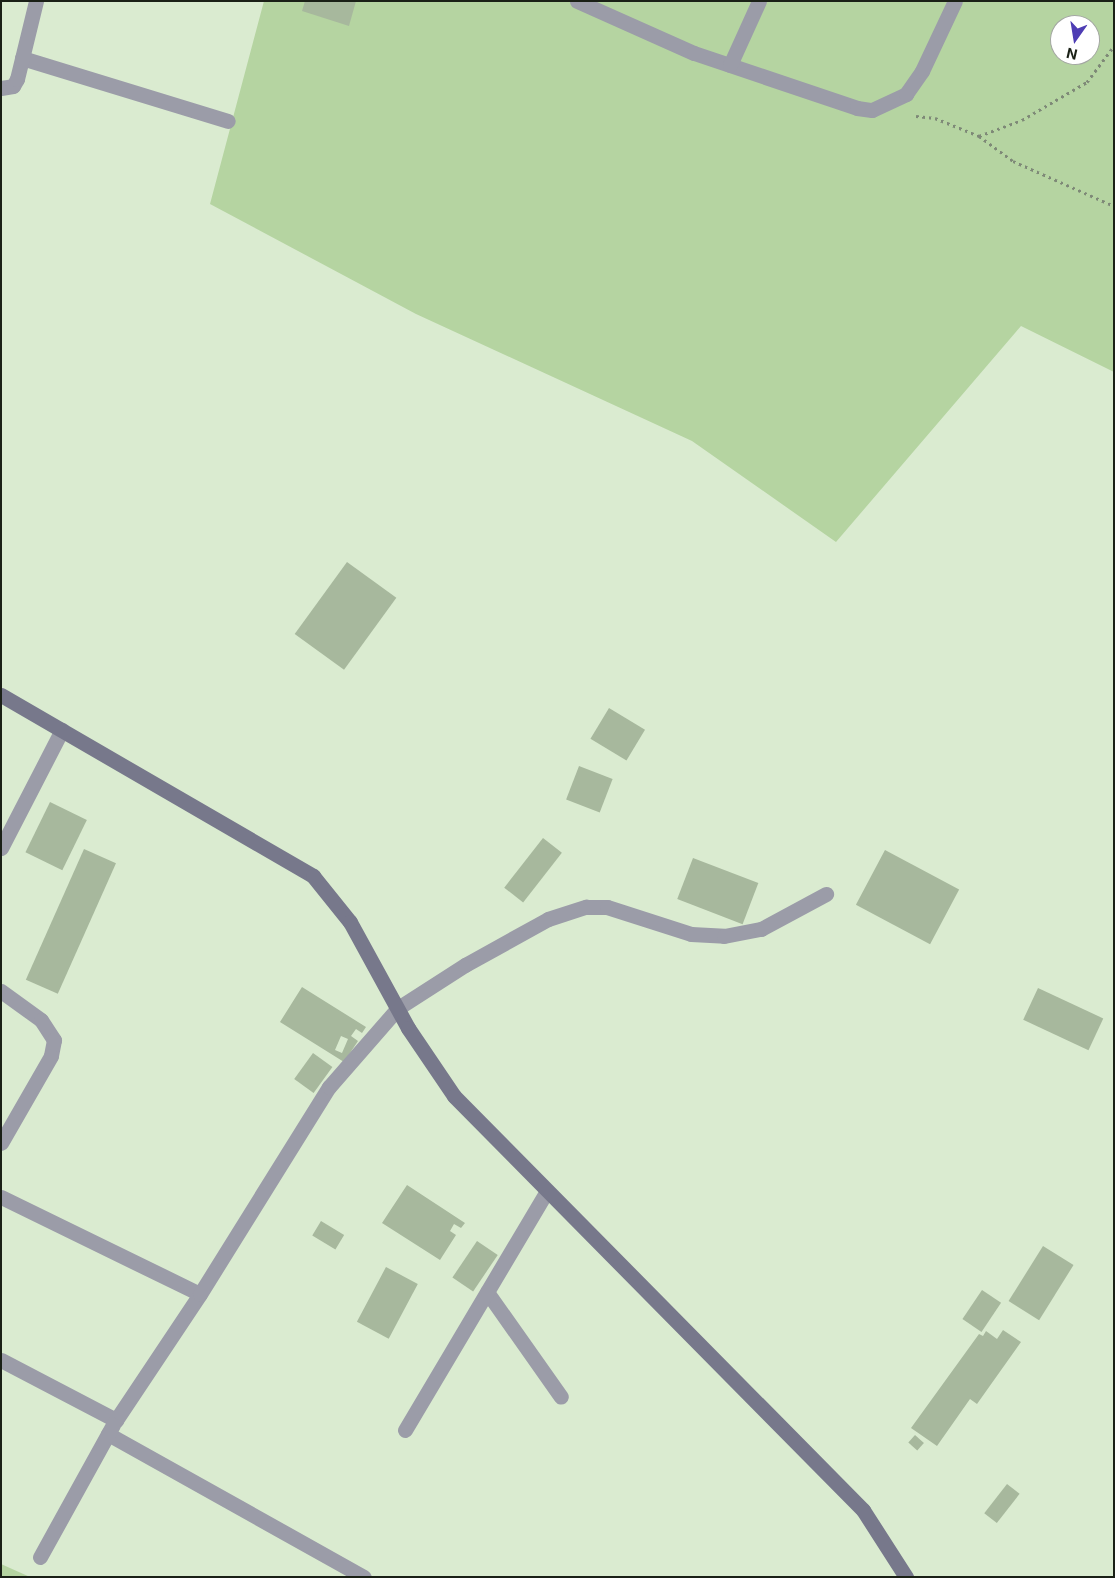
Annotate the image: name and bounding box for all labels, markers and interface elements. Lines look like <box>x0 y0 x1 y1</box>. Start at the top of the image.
north arrow <box>1050 15 1100 65</box>
text: N <box>1065 45 1079 64</box>

